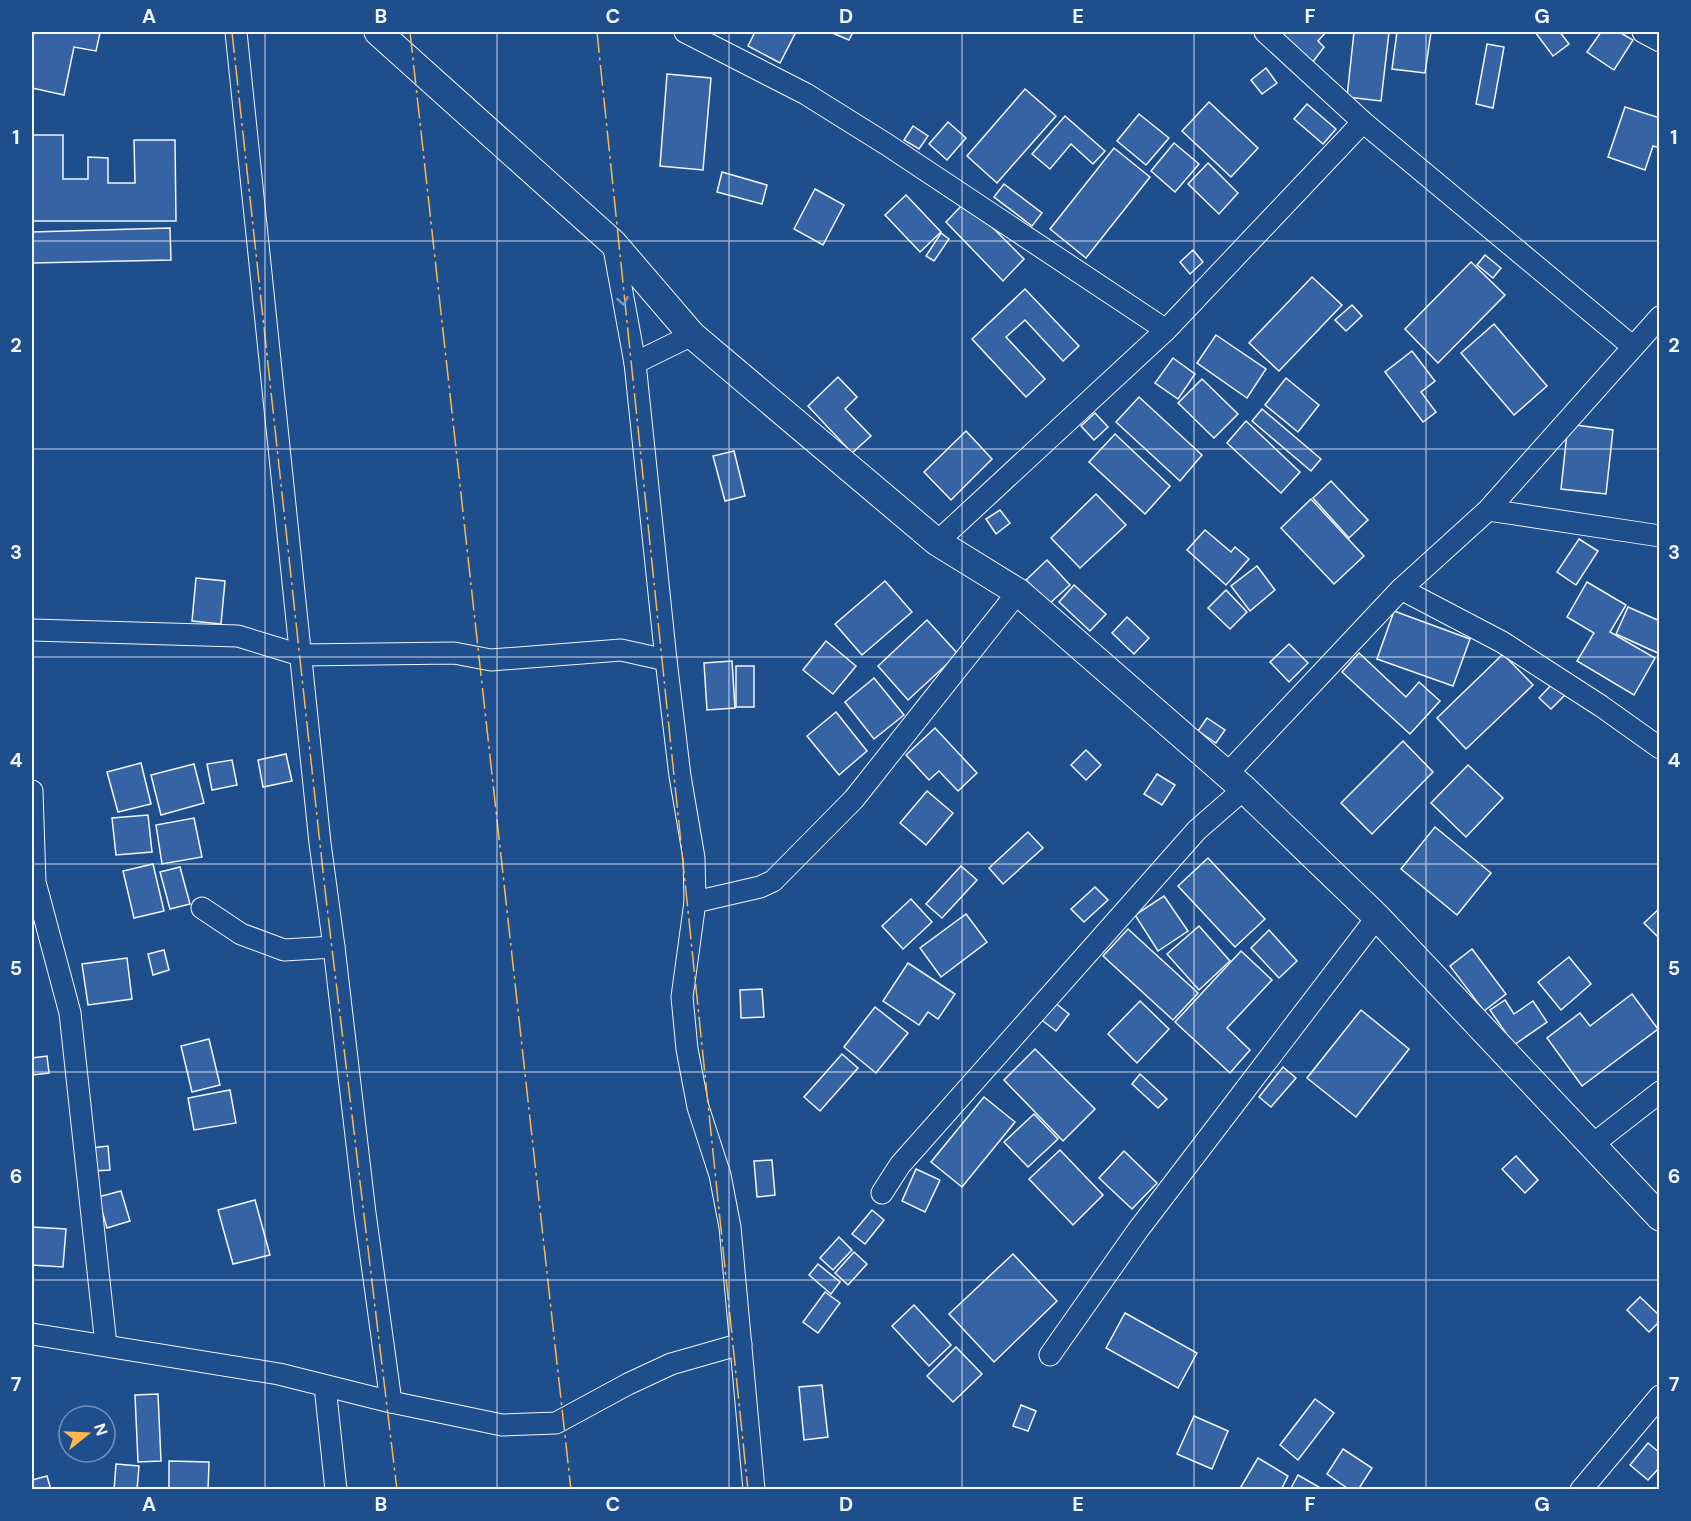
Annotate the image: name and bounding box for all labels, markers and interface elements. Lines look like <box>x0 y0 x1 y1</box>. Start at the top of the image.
text: A <box>142 3 156 29</box>
text: B <box>375 3 387 29</box>
text: C <box>606 3 620 29</box>
text: D <box>839 3 853 29</box>
text: E <box>1072 3 1084 29</box>
text: F <box>1304 3 1316 29</box>
text: G <box>1534 3 1550 29</box>
text: 1 <box>12 124 20 150</box>
text: 1 <box>1670 124 1678 150</box>
one-way arrow <box>617 296 629 305</box>
text: 2 <box>10 332 22 358</box>
text: 2 <box>1668 332 1680 358</box>
text: 3 <box>10 539 22 565</box>
text: 3 <box>1668 539 1680 565</box>
text: 4 <box>10 747 23 773</box>
text: 4 <box>1668 747 1681 773</box>
text: 5 <box>10 955 22 981</box>
text: 5 <box>1668 955 1680 981</box>
text: 6 <box>10 1163 22 1189</box>
text: 6 <box>1668 1163 1680 1189</box>
text: 7 <box>11 1371 22 1397</box>
text: 7 <box>1669 1371 1680 1397</box>
north arrow <box>57 1404 117 1464</box>
text: N <box>89 1421 113 1438</box>
text: A <box>142 1491 156 1517</box>
text: B <box>375 1491 387 1517</box>
text: C <box>606 1491 620 1517</box>
text: D <box>839 1491 853 1517</box>
text: E <box>1072 1491 1084 1517</box>
text: F <box>1304 1491 1316 1517</box>
text: G <box>1534 1491 1550 1517</box>

